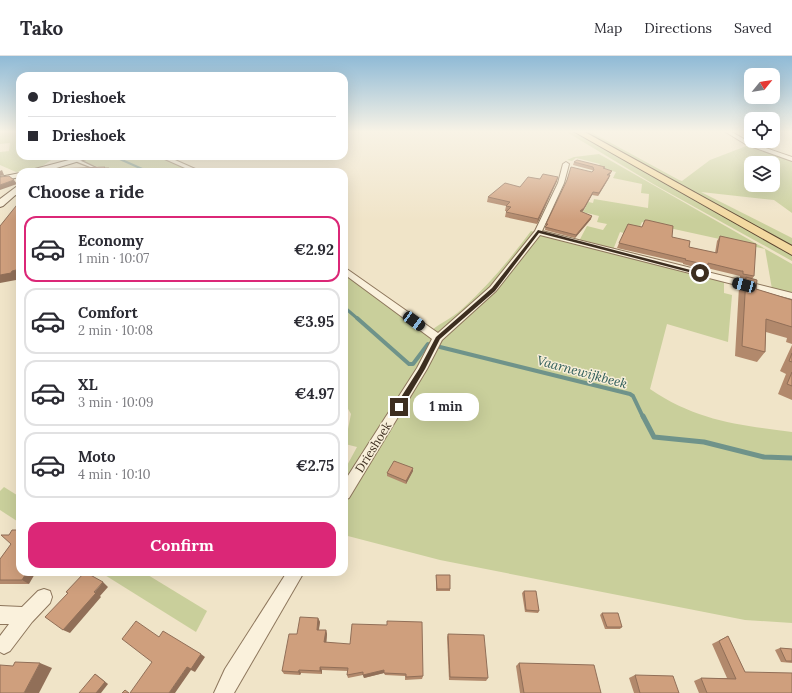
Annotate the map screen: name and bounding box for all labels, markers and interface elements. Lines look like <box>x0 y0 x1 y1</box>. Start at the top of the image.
text: Tako <box>20 16 63 40</box>
text: Map <box>594 19 622 37</box>
text: Directions <box>644 19 712 37</box>
text: Saved <box>734 19 772 37</box>
north arrow <box>744 68 780 104</box>
map controls <box>744 68 780 192</box>
text: Drieshoek <box>52 88 126 107</box>
button: locate <box>744 112 780 148</box>
text: Drieshoek <box>52 126 126 145</box>
button: layers <box>744 156 780 192</box>
text: Choose a ride <box>28 180 144 203</box>
icon: car <box>30 231 66 267</box>
text: Economy <box>78 231 143 250</box>
text: €2.92 <box>294 240 334 259</box>
text: 1 min · 10:07 <box>78 250 149 267</box>
route start <box>691 264 709 282</box>
car <box>731 276 757 294</box>
icon: car <box>30 303 66 339</box>
text: Comfort <box>78 303 138 322</box>
car <box>401 309 427 333</box>
text: €3.95 <box>293 312 334 331</box>
text: 2 min · 10:08 <box>78 322 153 339</box>
water label: Vaarnewijkbeek <box>535 352 629 392</box>
icon: car <box>30 375 66 411</box>
text: XL <box>78 375 98 394</box>
text: €4.97 <box>294 384 334 403</box>
callout: 1 min <box>413 393 479 421</box>
text: 3 min · 10:09 <box>78 394 154 411</box>
route end <box>390 398 408 416</box>
text: 1 min <box>429 398 463 415</box>
street label: Drieshoek <box>352 419 395 475</box>
icon: car <box>30 447 66 483</box>
text: Moto <box>78 447 115 466</box>
text: €2.75 <box>296 456 334 475</box>
text: 4 min · 10:10 <box>78 466 151 483</box>
button: Confirm <box>28 522 336 568</box>

